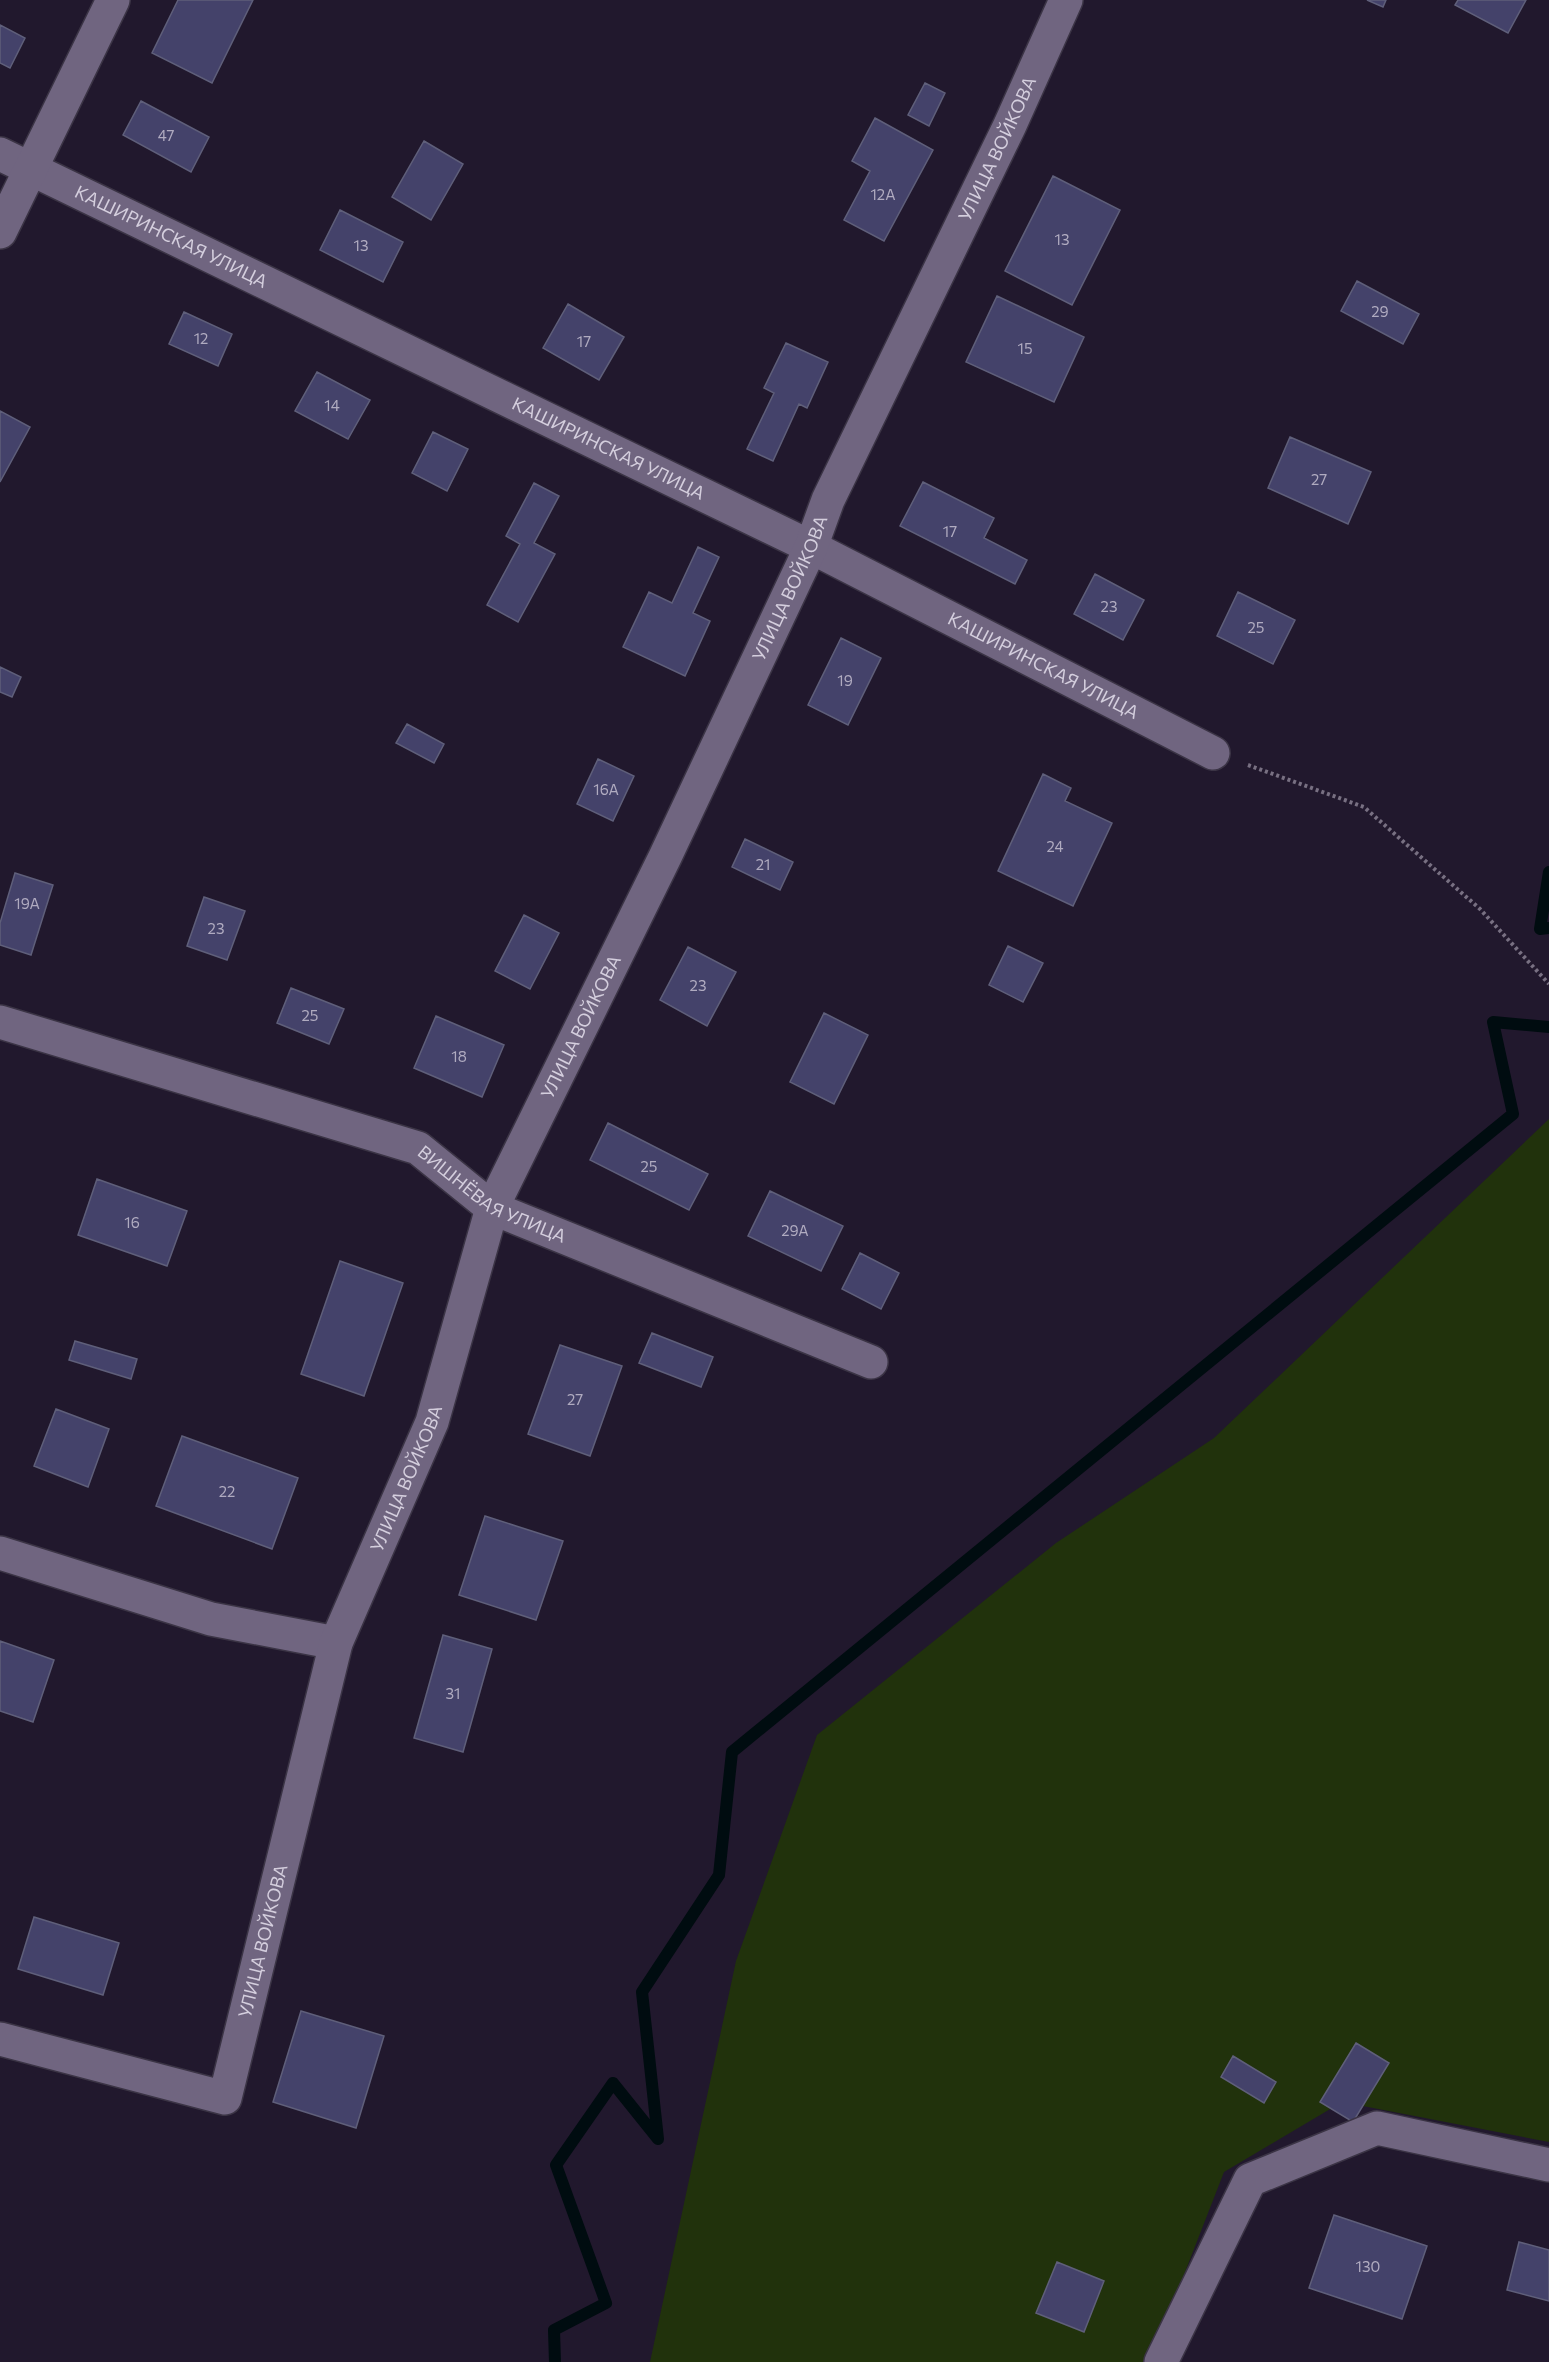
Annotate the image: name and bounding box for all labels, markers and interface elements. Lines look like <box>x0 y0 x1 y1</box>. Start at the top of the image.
street label: УЛИЦА ВОЙКОВА <box>953 73 1040 224</box>
house number: 47 <box>158 126 174 144</box>
street label: КАШИРИНСКАЯ УЛИЦА <box>71 180 271 292</box>
house number: 12А <box>870 185 896 203</box>
house number: 13 <box>1055 230 1069 248</box>
house number: 13 <box>354 236 368 254</box>
house number: 29 <box>1371 302 1389 320</box>
house number: 12 <box>194 329 208 347</box>
house number: 17 <box>577 332 591 350</box>
house number: 15 <box>1017 339 1033 357</box>
street label: КАШИРИНСКАЯ УЛИЦА <box>509 392 709 504</box>
house number: 14 <box>324 396 340 414</box>
house number: 27 <box>1311 470 1327 488</box>
street label: УЛИЦА ВОЙКОВА <box>747 512 831 664</box>
house number: 17 <box>943 522 957 540</box>
house number: 23 <box>1101 597 1117 615</box>
street label: КАШИРИНСКАЯ УЛИЦА <box>944 607 1143 723</box>
house number: 25 <box>1248 618 1264 636</box>
house number: 19 <box>837 671 853 689</box>
house number: 16А <box>593 780 619 798</box>
house number: 24 <box>1046 837 1064 855</box>
house number: 21 <box>756 855 770 873</box>
house number: 19А <box>14 894 40 912</box>
house number: 23 <box>208 919 224 937</box>
street label: УЛИЦА ВОЙКОВА <box>536 951 625 1102</box>
house number: 23 <box>690 976 706 994</box>
house number: 25 <box>302 1006 318 1024</box>
house number: 18 <box>451 1047 467 1065</box>
street label: ВИШНЁВАЯ УЛИЦА <box>414 1140 570 1247</box>
house number: 25 <box>641 1157 657 1175</box>
house number: 16 <box>124 1213 140 1231</box>
house number: 29А <box>781 1221 809 1239</box>
house number: 27 <box>567 1390 583 1408</box>
street label: УЛИЦА ВОЙКОВА <box>365 1403 446 1555</box>
house number: 22 <box>219 1482 235 1500</box>
house number: 31 <box>446 1684 460 1702</box>
street label: УЛИЦА ВОЙКОВА <box>233 1862 292 2020</box>
house number: 130 <box>1356 2257 1380 2275</box>

